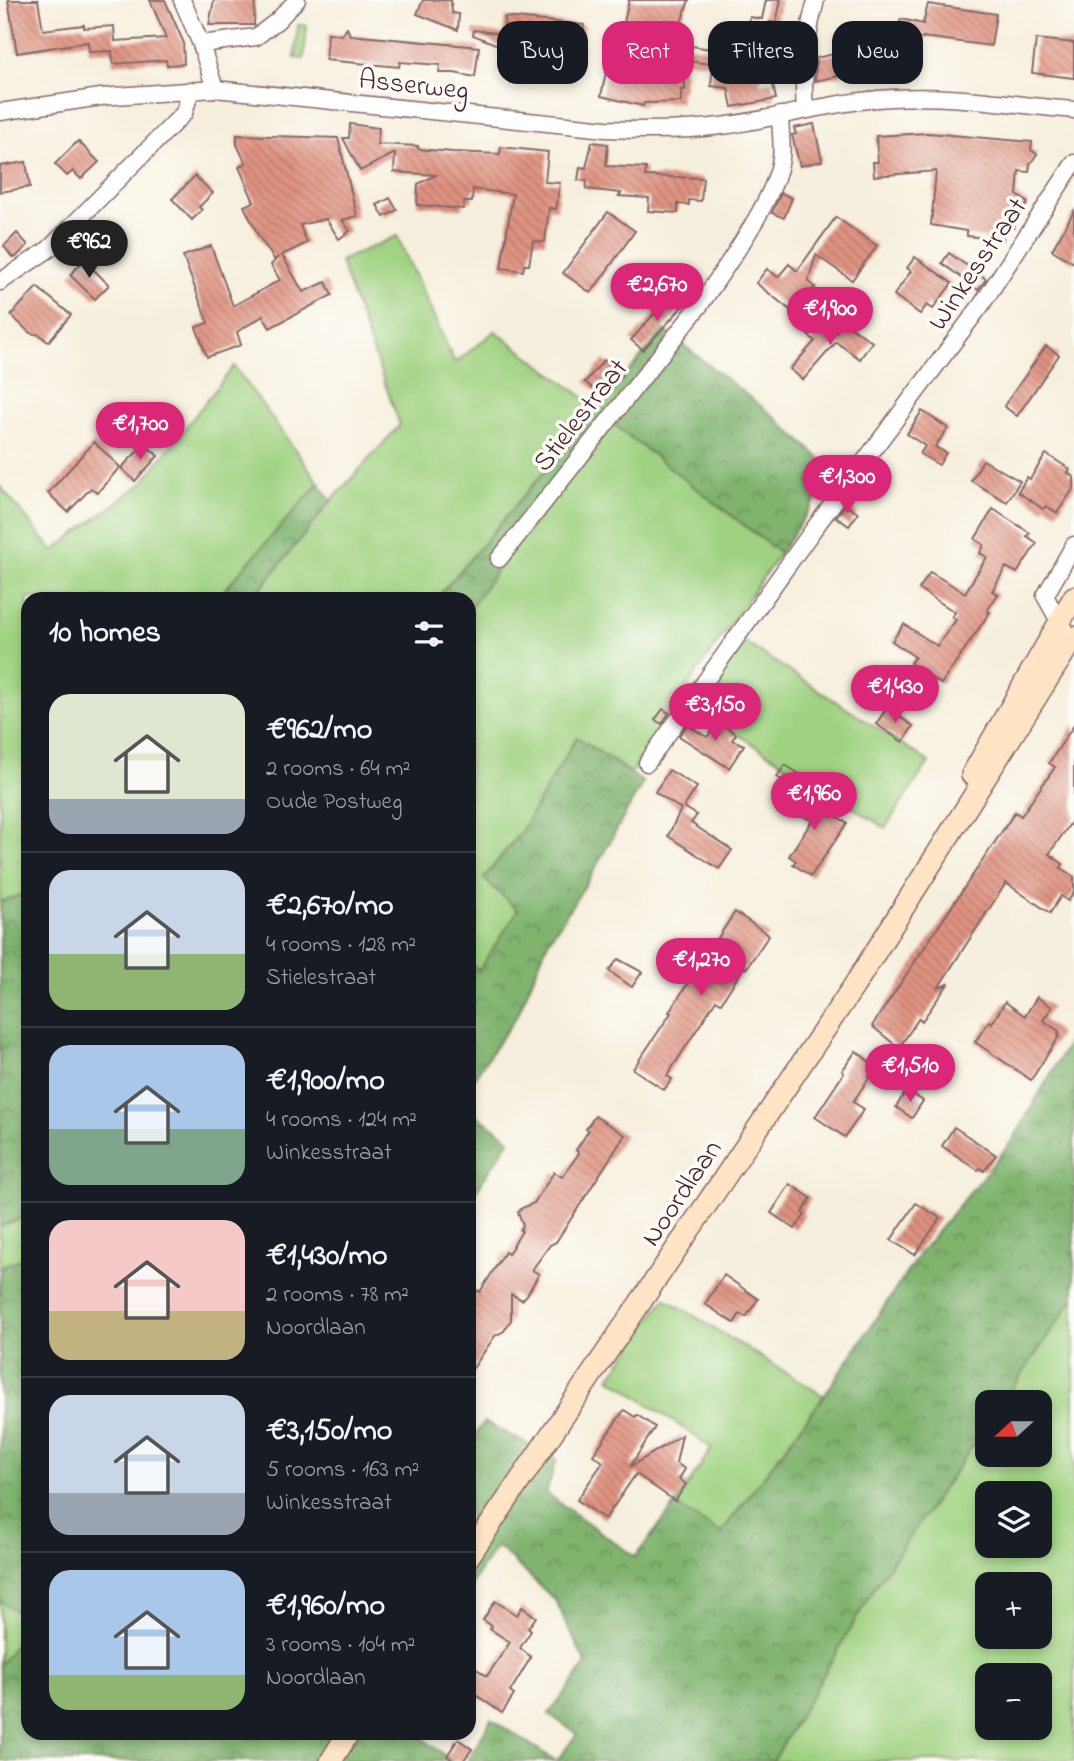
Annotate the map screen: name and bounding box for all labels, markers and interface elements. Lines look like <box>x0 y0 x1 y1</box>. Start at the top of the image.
chip: Buy <box>497 21 588 84</box>
chip: Rent <box>602 21 694 84</box>
chip: Filters <box>708 21 818 84</box>
chip: New <box>832 21 923 84</box>
street label: Asserweg <box>357 60 471 113</box>
street label: Winkesstraat <box>919 190 1039 340</box>
pin: €962 <box>48 220 130 280</box>
text: €962 <box>67 226 111 259</box>
pin: €2,670 <box>600 264 714 323</box>
text: €2,670 <box>627 269 687 302</box>
pin: €1,900 <box>773 288 887 347</box>
text: €1,900 <box>803 293 857 326</box>
street label: Stielestraat <box>524 351 639 482</box>
pin: €1,700 <box>83 402 197 462</box>
text: €1,700 <box>112 408 168 441</box>
pin: €1,300 <box>790 456 904 515</box>
text: €1,300 <box>819 461 875 494</box>
text: 10 homes <box>49 612 161 656</box>
icon: filters <box>410 615 448 653</box>
pin: €1,430 <box>838 666 952 725</box>
text: €1,430 <box>867 671 923 704</box>
pin: €3,150 <box>658 684 772 743</box>
text: €3,150 <box>685 689 745 722</box>
text: €962/mo <box>266 709 372 753</box>
icon: home <box>105 722 189 806</box>
text: 2 rooms · 64 m² <box>266 753 410 786</box>
pin: €1,960 <box>757 772 871 832</box>
text: €1,960 <box>787 778 841 811</box>
text: Oude Postweg <box>266 786 402 819</box>
text: €2,670/mo <box>266 885 394 929</box>
icon: home <box>105 898 189 982</box>
text: 4 rooms · 128 m² <box>266 929 416 962</box>
pin: €1,270 <box>644 939 758 998</box>
text: €1,270 <box>672 944 730 977</box>
text: Stielestraat <box>266 962 376 995</box>
pin: €1,510 <box>853 1044 967 1104</box>
text: €1,510 <box>881 1050 939 1083</box>
text: €1,900/mo <box>266 1060 385 1104</box>
icon: home <box>105 1073 189 1157</box>
text: 4 rooms · 124 m² <box>266 1104 417 1137</box>
street label: Noordlaan <box>632 1132 734 1256</box>
text: Winkesstraat <box>266 1137 392 1170</box>
text: €1,430/mo <box>266 1235 388 1279</box>
icon: home <box>105 1248 189 1332</box>
text: 2 rooms · 78 m² <box>266 1279 409 1312</box>
text: Noordlaan <box>266 1312 366 1345</box>
north arrow <box>975 1390 1052 1466</box>
map controls <box>975 1390 1052 1740</box>
text: €3,150/mo <box>266 1410 392 1454</box>
icon: home <box>105 1423 189 1507</box>
text: 5 rooms · 163 m² <box>266 1454 419 1487</box>
button: layers <box>975 1481 1052 1558</box>
text: Winkesstraat <box>266 1487 392 1520</box>
button: + <box>975 1572 1052 1649</box>
text: €1,960/mo <box>266 1585 385 1629</box>
icon: home <box>105 1598 189 1682</box>
text: 3 rooms · 104 m² <box>266 1629 415 1662</box>
text: Noordlaan <box>266 1662 366 1695</box>
button: − <box>975 1663 1052 1740</box>

